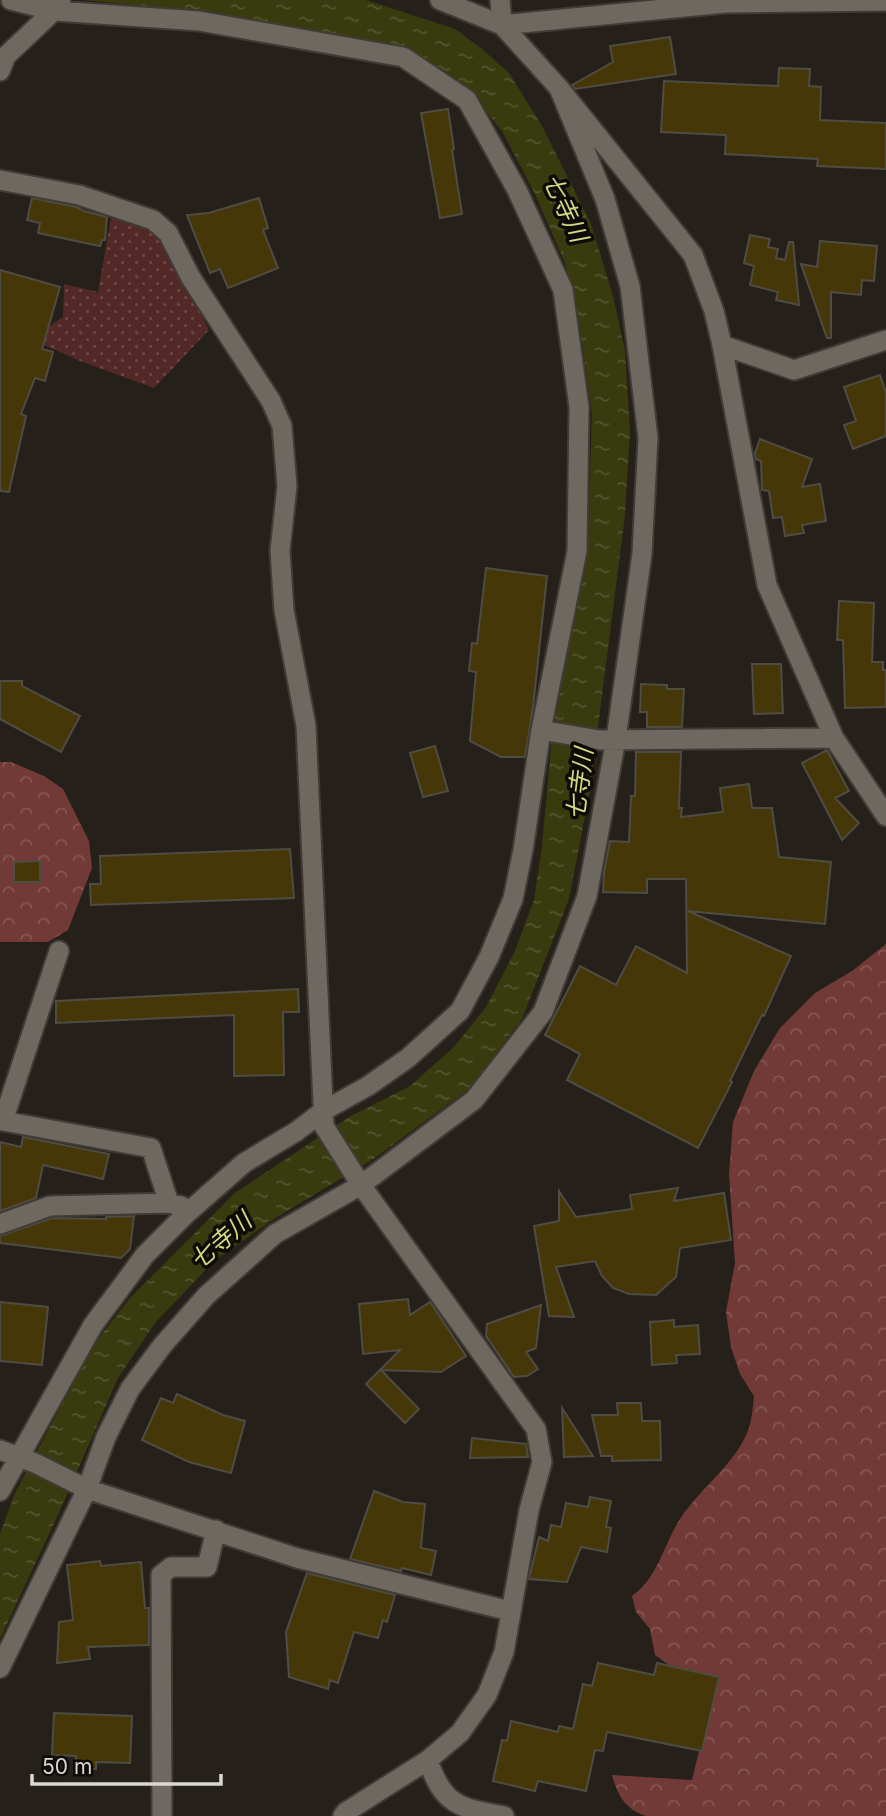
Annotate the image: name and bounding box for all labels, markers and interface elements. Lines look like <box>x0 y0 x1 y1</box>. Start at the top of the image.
water label: 七寺川 <box>537 169 595 249</box>
water label: 七寺川 <box>561 743 599 821</box>
water label: 七寺川 <box>184 1204 260 1275</box>
scale bar <box>32 1742 220 1786</box>
text: 50 m <box>42 1754 92 1779</box>

